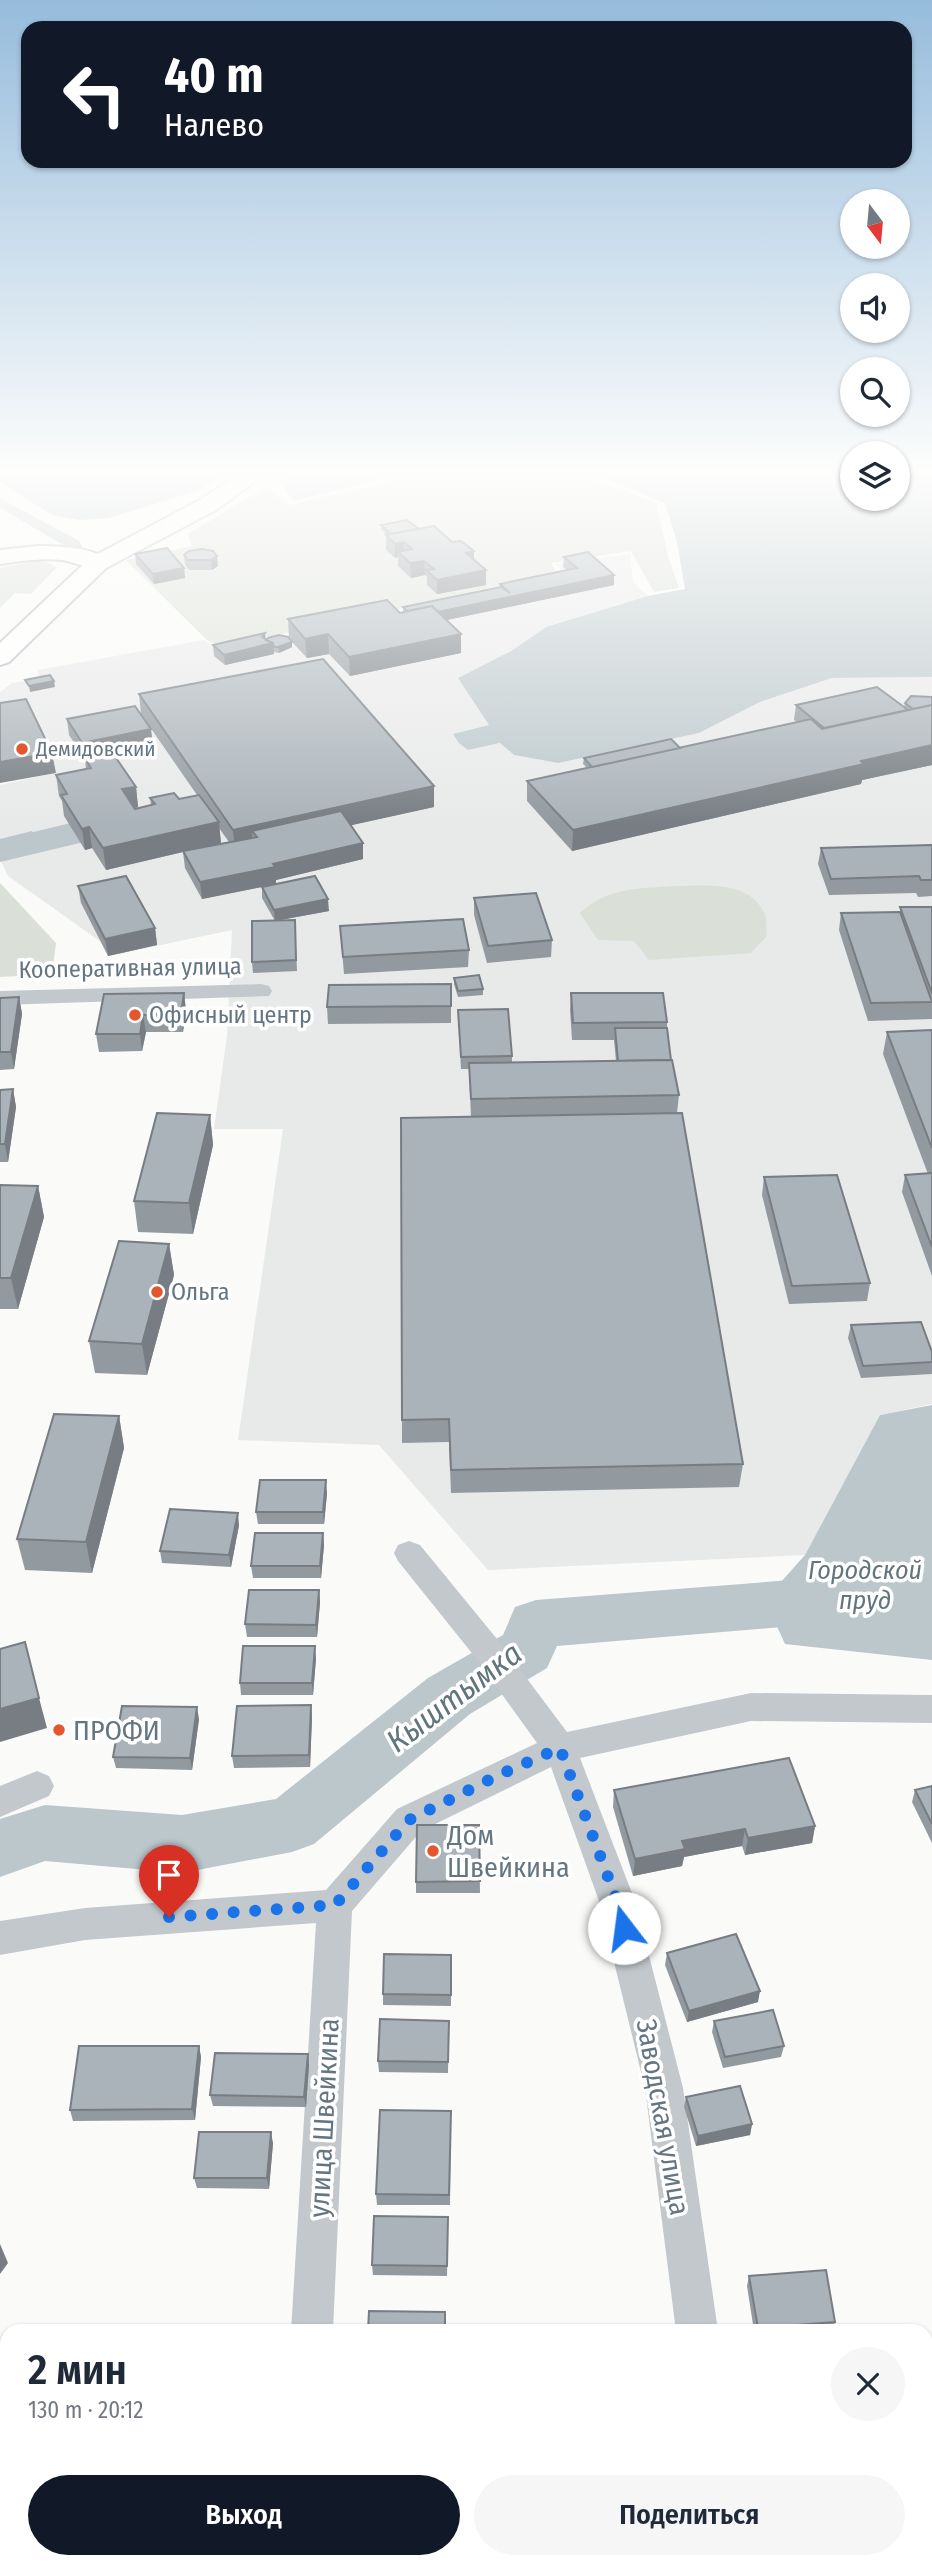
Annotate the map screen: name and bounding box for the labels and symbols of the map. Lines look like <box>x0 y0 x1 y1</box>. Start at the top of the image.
north arrow <box>840 189 910 259</box>
place label: Демидовский <box>35 736 156 762</box>
marker: Демидовский <box>14 741 30 757</box>
street label: Кооперативная улица <box>18 952 242 984</box>
place label: Офисный центр <box>149 1001 312 1029</box>
marker: Офисный центр <box>127 1007 143 1023</box>
place label: Ольга <box>171 1278 229 1306</box>
marker: Ольга <box>149 1284 165 1300</box>
water label: Городской пруд <box>808 1555 922 1616</box>
water label: Кыштымка <box>379 1634 529 1760</box>
place label: ПРОФИ <box>73 1714 160 1747</box>
marker: ПРОФИ <box>51 1722 67 1738</box>
place label: Дом Швейкина <box>446 1819 570 1884</box>
marker: Дом Швейкина <box>425 1843 441 1859</box>
pin <box>139 1845 199 1917</box>
position arrow <box>587 1891 661 1965</box>
street label: Заводская улица <box>630 2016 696 2218</box>
street label: улица Швейкина <box>302 2018 346 2218</box>

